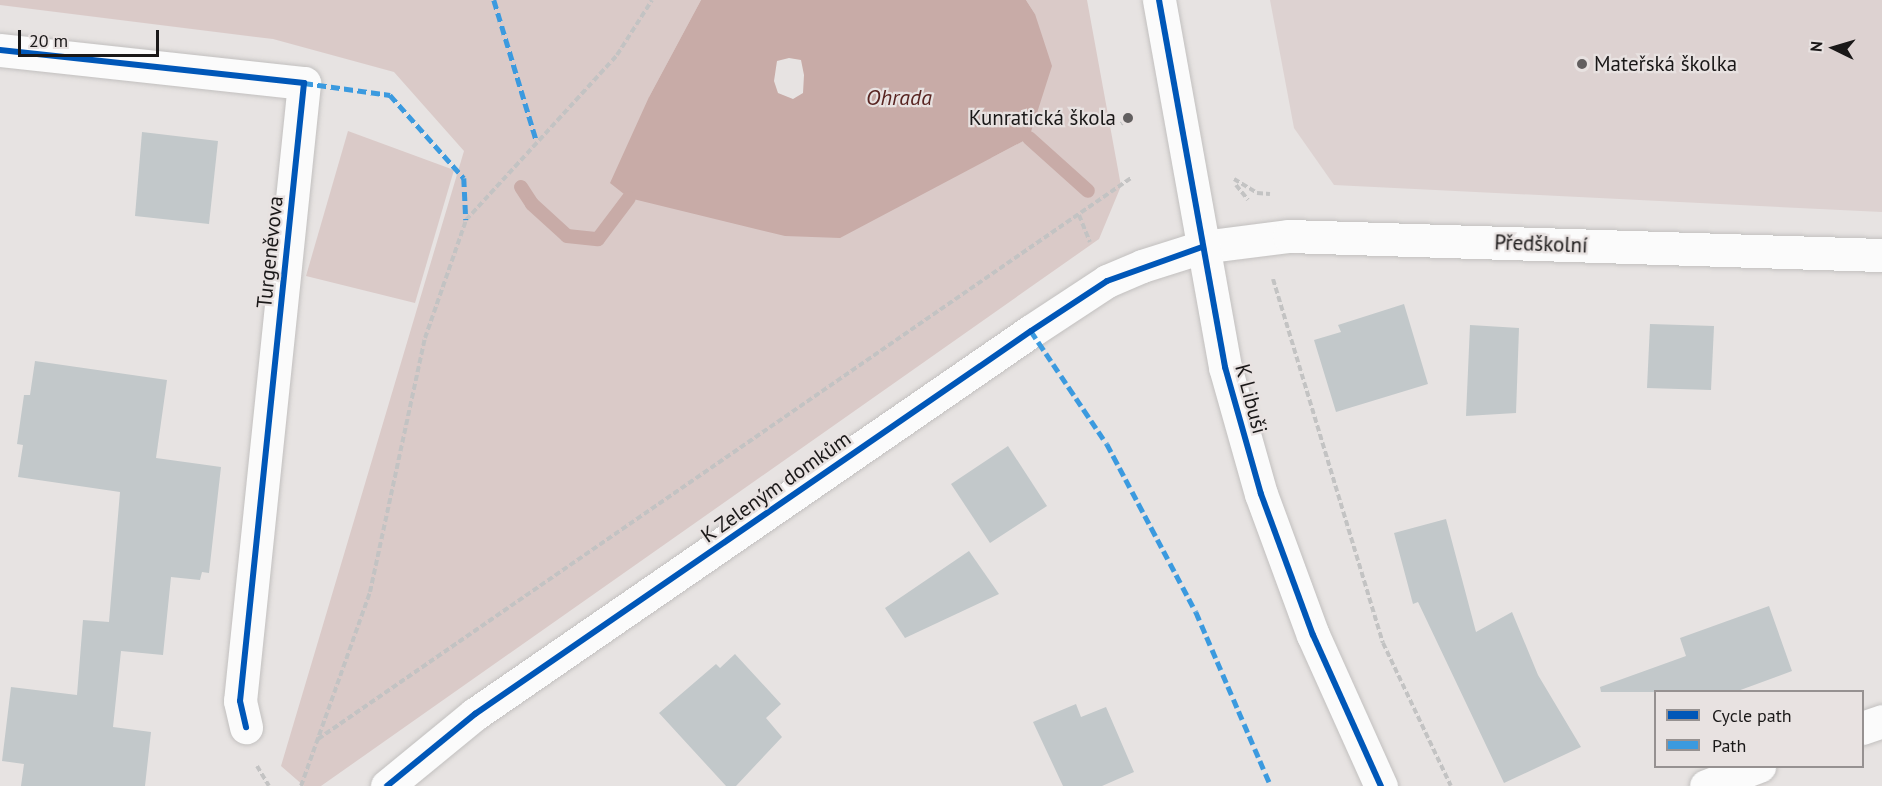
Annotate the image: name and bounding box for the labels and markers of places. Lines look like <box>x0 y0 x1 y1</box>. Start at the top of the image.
place label: Mateřská školka <box>1594 51 1737 77</box>
marker: Mateřská školka <box>1575 57 1589 71</box>
place label: Kunratická škola <box>969 105 1116 131</box>
marker: Kunratická škola <box>1121 111 1135 125</box>

